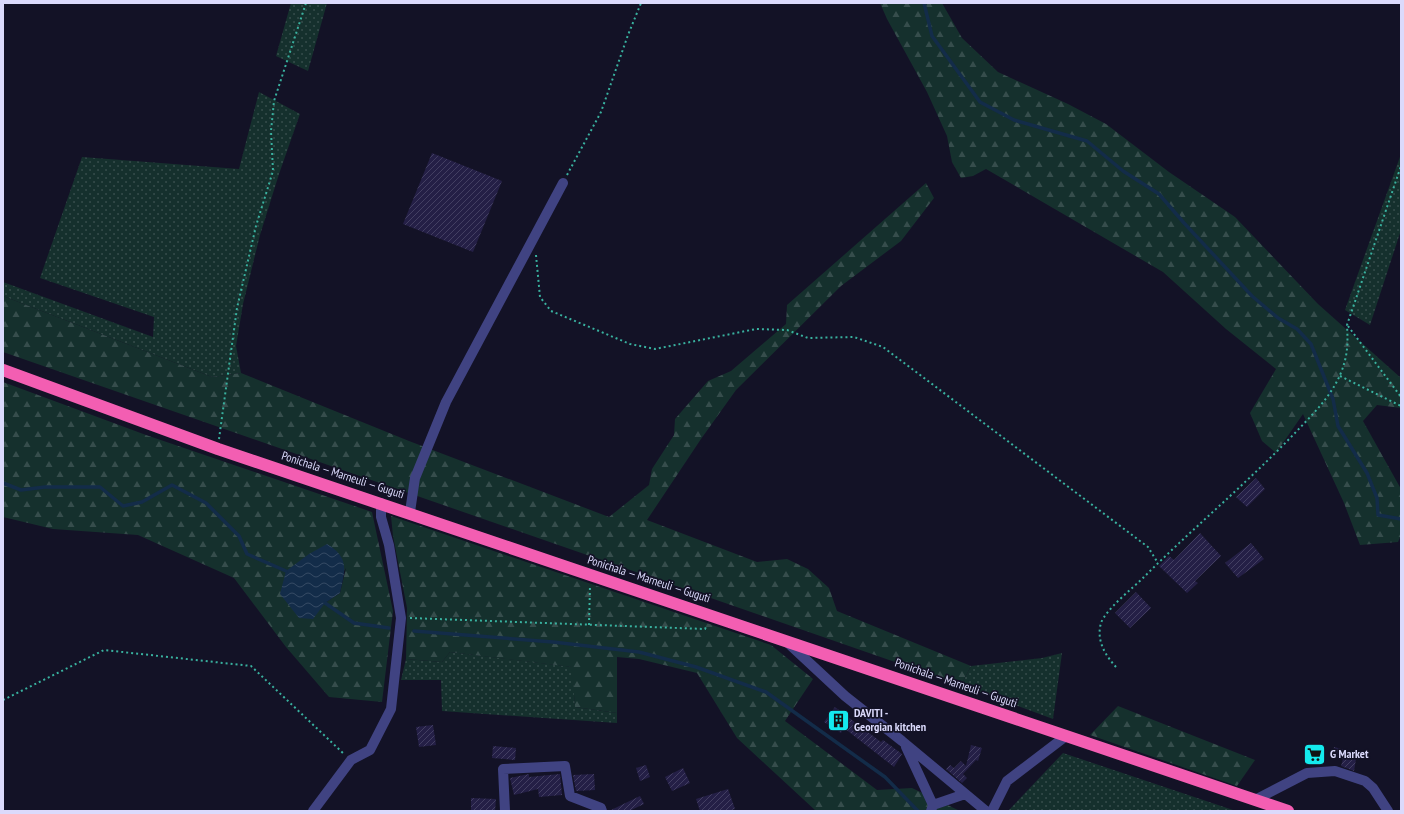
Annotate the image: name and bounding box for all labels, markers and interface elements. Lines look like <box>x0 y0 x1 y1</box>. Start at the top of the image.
street label: Ponichala — Marneuli — Guguti <box>280 448 406 501</box>
street label: Ponichala — Marneuli — Guguti <box>586 552 712 605</box>
street label: Ponichala — Marneuli — Guguti <box>893 655 1019 711</box>
place label: DAVITI - Georgian kitchen <box>854 705 926 734</box>
building icon: DAVITI - Georgian kitchen <box>825 707 851 733</box>
supermarket icon: G Market <box>1302 741 1328 767</box>
place label: G Market <box>1330 746 1369 761</box>

